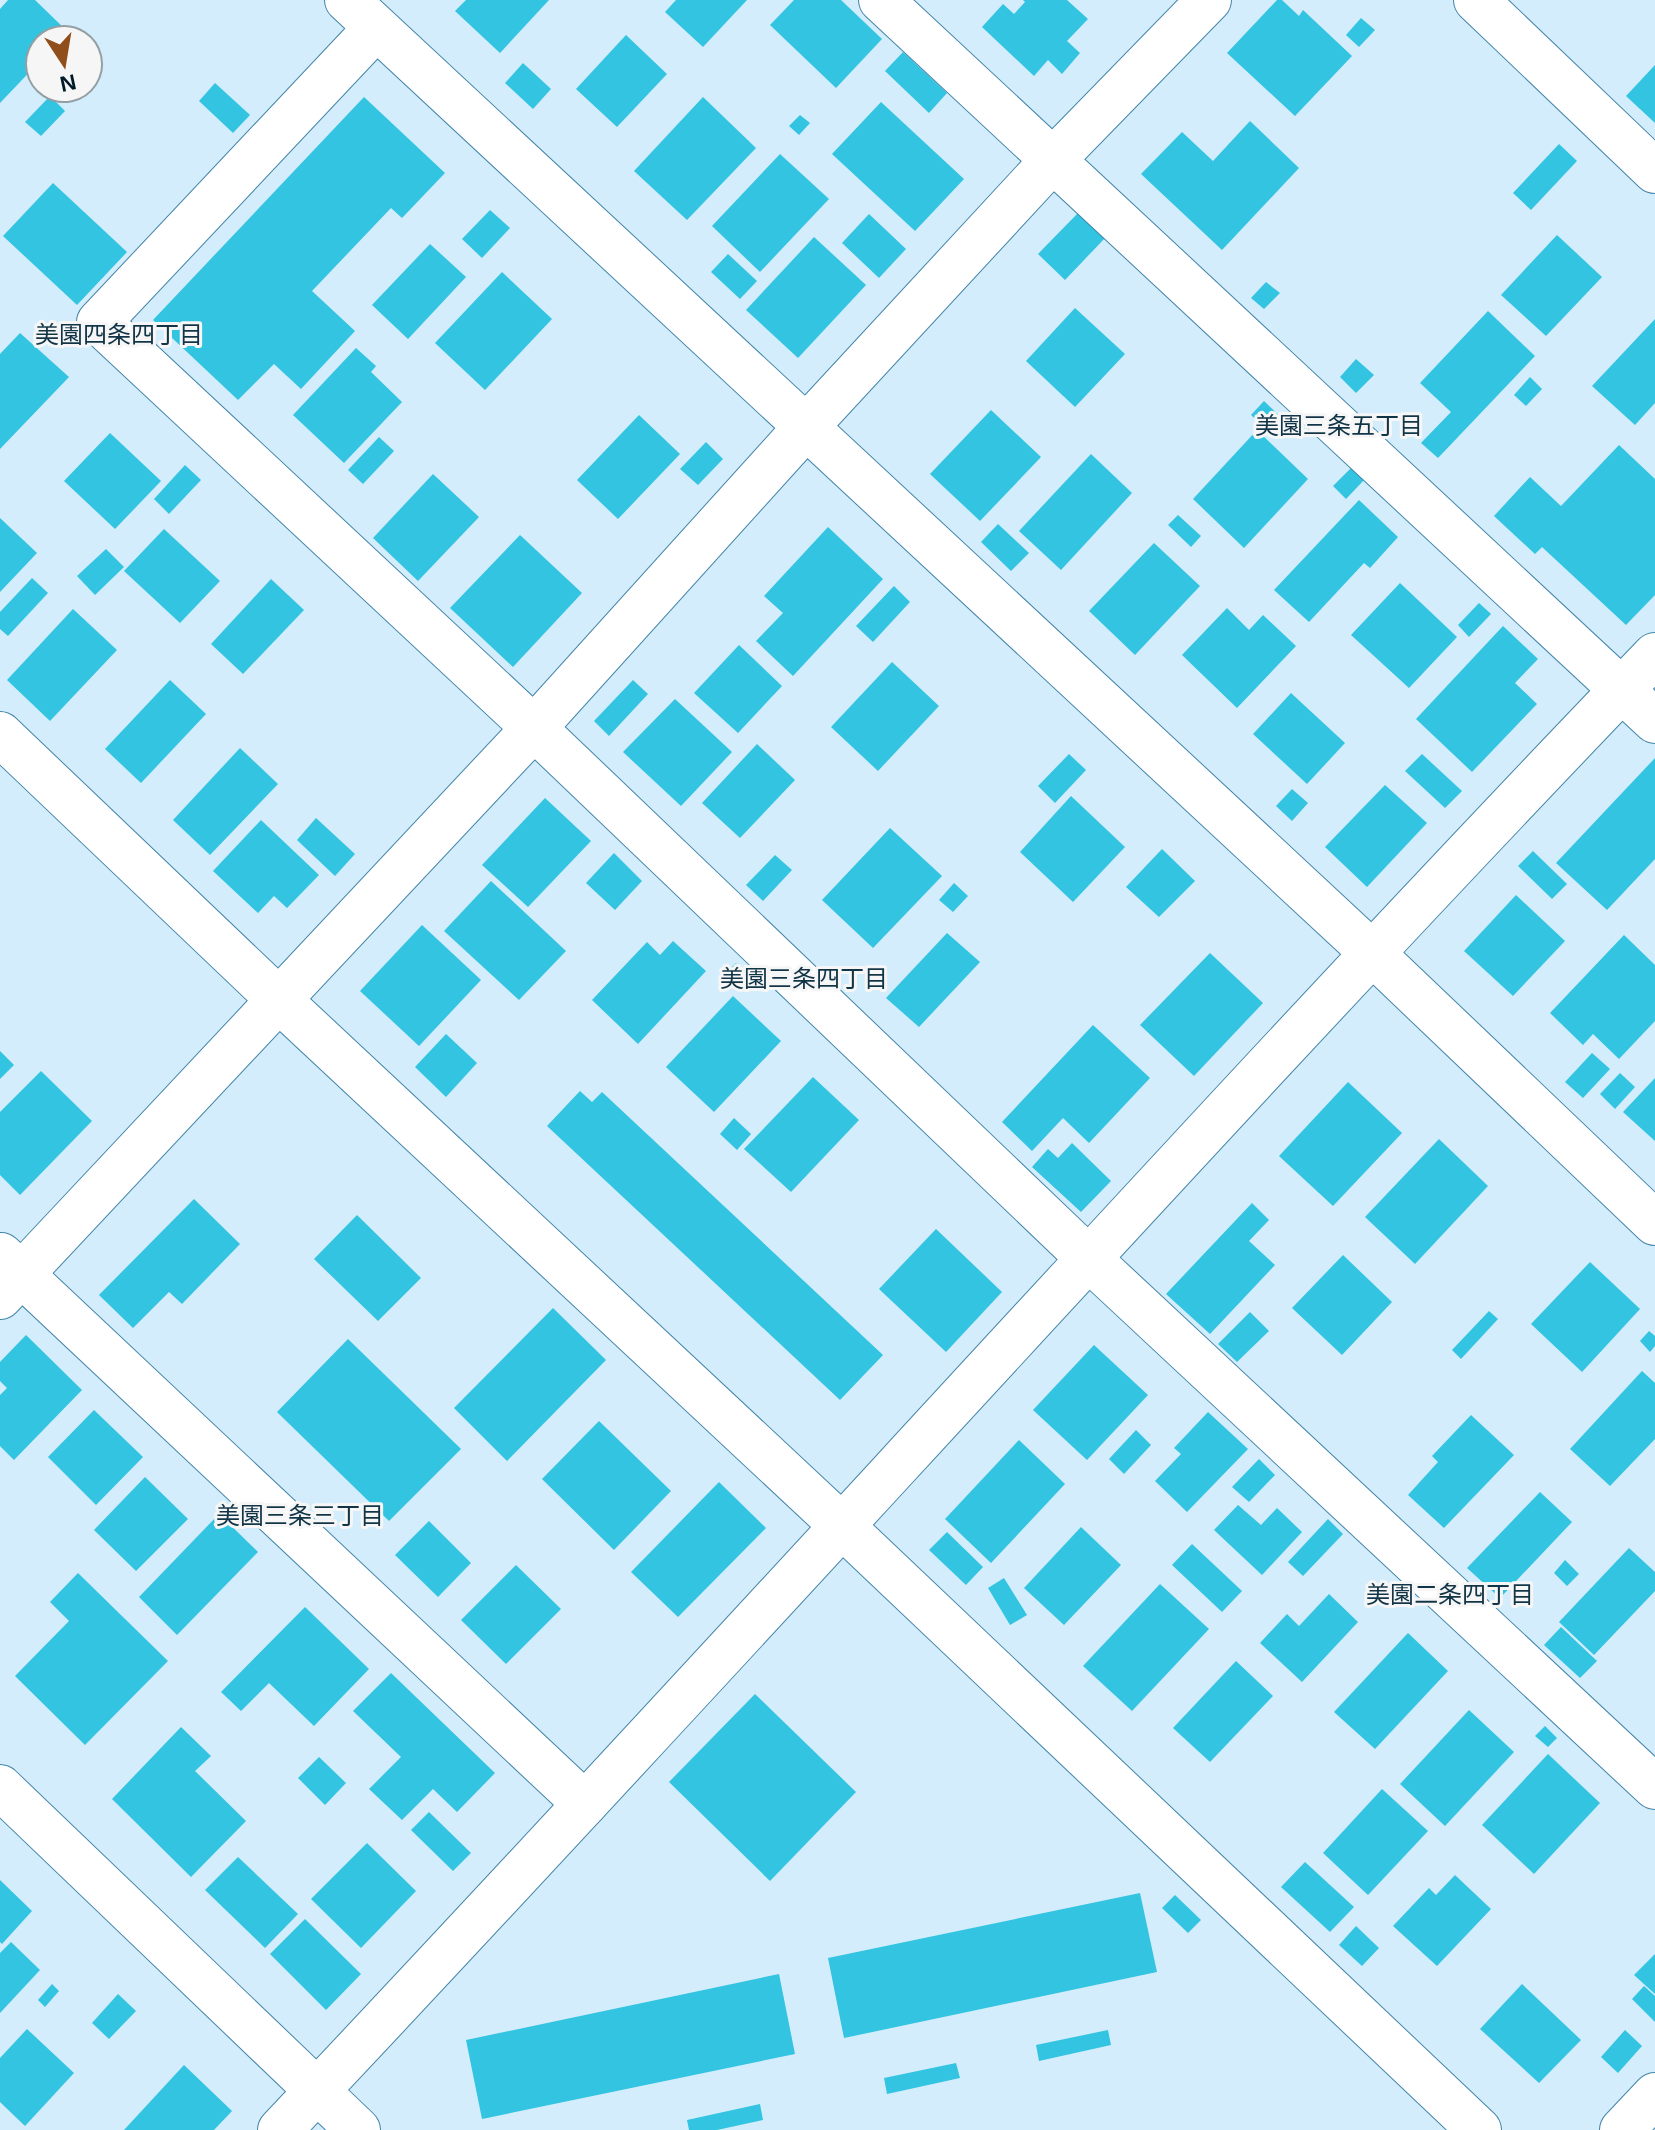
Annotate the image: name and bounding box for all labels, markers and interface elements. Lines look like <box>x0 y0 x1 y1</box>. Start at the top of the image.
north arrow <box>24 24 104 104</box>
text: N <box>58 69 78 97</box>
district label: 美園四条四丁目 <box>35 321 203 348</box>
district label: 美園三条五丁目 <box>1255 412 1423 439</box>
district label: 美園三条四丁目 <box>720 965 888 992</box>
district label: 美園三条三丁目 <box>216 1502 384 1529</box>
district label: 美園二条四丁目 <box>1366 1581 1534 1608</box>

